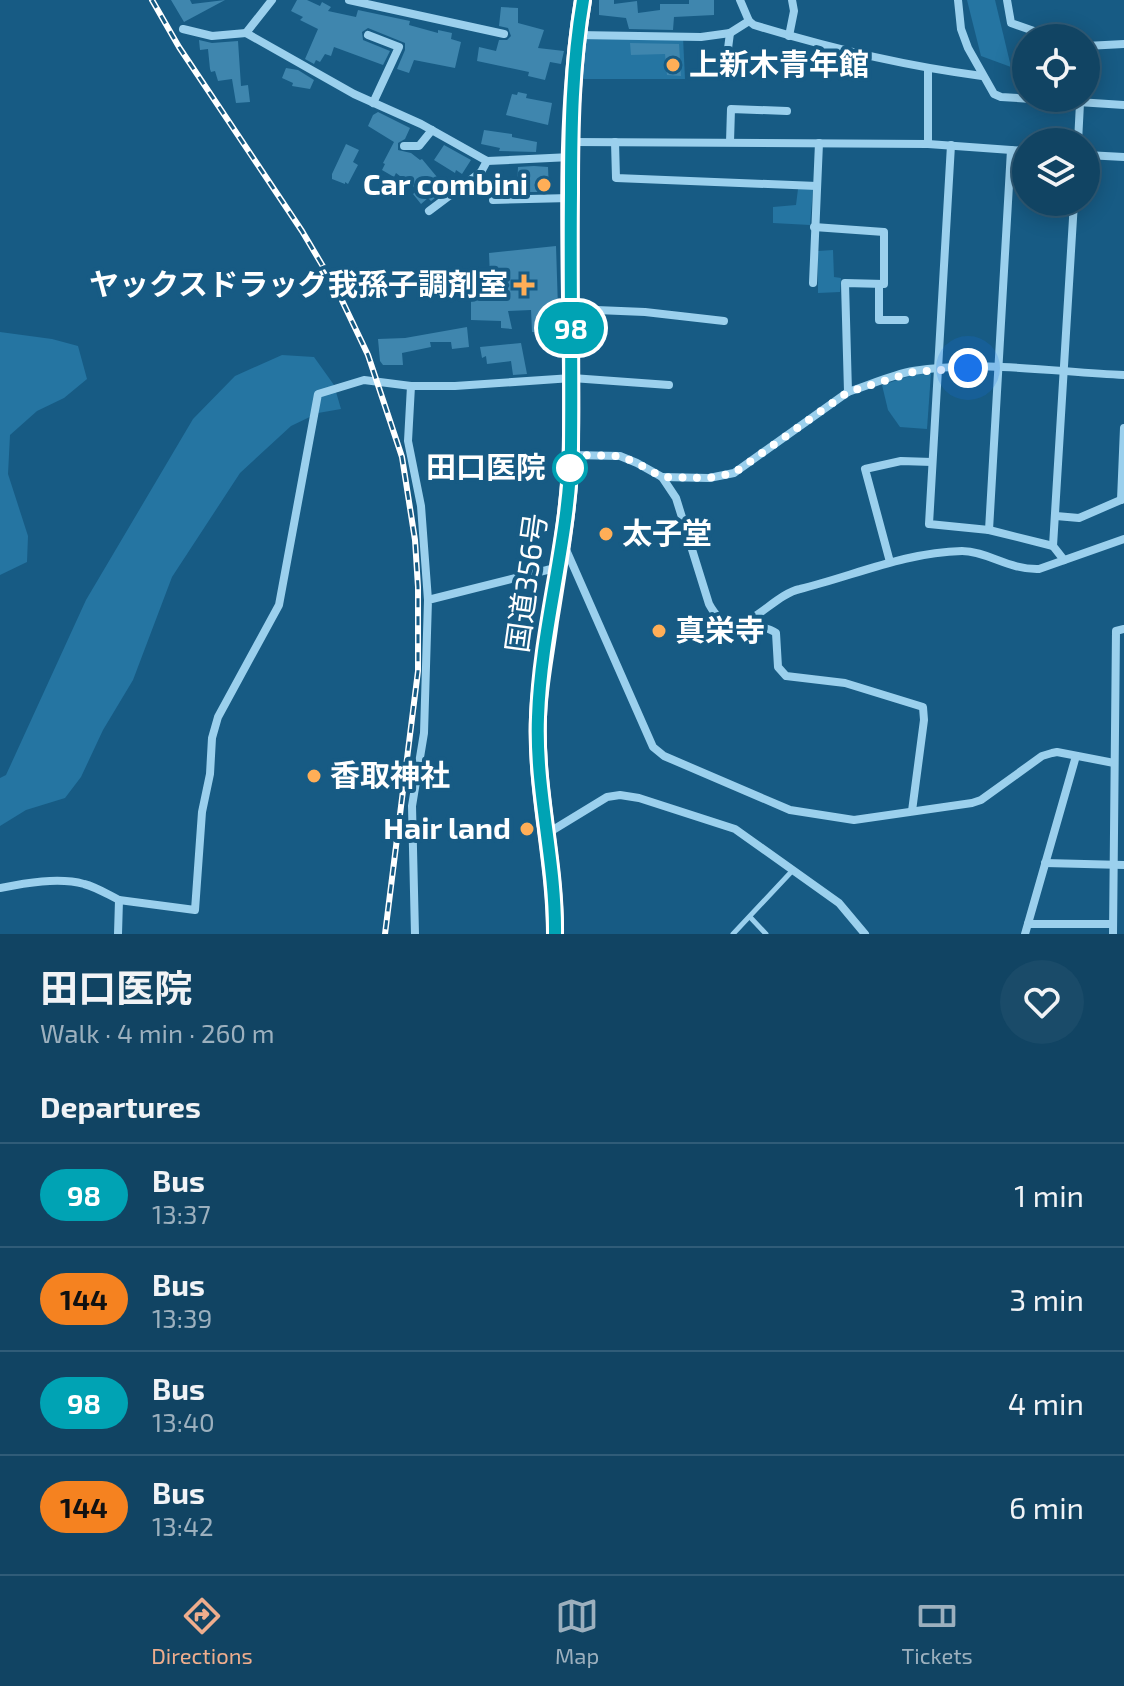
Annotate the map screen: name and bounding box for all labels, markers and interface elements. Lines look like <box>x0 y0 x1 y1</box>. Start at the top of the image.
map controls <box>1012 24 1100 216</box>
button: locate <box>1012 24 1100 112</box>
place label: 上新木青年館 <box>689 45 869 81</box>
marker: 上新木青年館 <box>664 56 682 74</box>
button: layers <box>1012 128 1100 216</box>
place label: Car combini <box>363 165 528 201</box>
marker: Car combini <box>535 176 553 194</box>
place label: ヤックスドラッグ我孫子調剤室 <box>89 265 508 301</box>
marker: ヤックスドラッグ我孫子調剤室 <box>515 276 533 294</box>
line badge: 98 <box>535 302 607 354</box>
text: 98 <box>554 311 588 345</box>
your location <box>948 348 988 388</box>
place label: 田口医院 <box>426 448 546 484</box>
marker: 田口医院 <box>553 451 587 485</box>
street label: 国道356号 <box>497 511 553 655</box>
place label: 太子堂 <box>622 514 712 550</box>
marker: 太子堂 <box>597 525 615 543</box>
place label: 真栄寺 <box>675 611 765 647</box>
marker: 真栄寺 <box>650 622 668 640</box>
place label: 香取神社 <box>330 756 450 792</box>
marker: 香取神社 <box>305 767 323 785</box>
place label: Hair land <box>383 809 511 845</box>
marker: Hair land <box>518 820 536 838</box>
button: heart <box>1000 960 1084 1044</box>
text: 田口医院 <box>40 964 192 1010</box>
text: Walk · 4 min · 260 m <box>40 1017 275 1048</box>
text: Departures <box>40 1088 201 1124</box>
text: Bus <box>152 1162 205 1198</box>
text: 1 min <box>1014 1177 1084 1213</box>
text: 98 <box>67 1178 101 1212</box>
text: 13:37 <box>152 1198 211 1229</box>
text: Bus <box>152 1266 205 1302</box>
text: 3 min <box>1009 1281 1084 1317</box>
text: 144 <box>60 1282 108 1316</box>
text: 13:39 <box>152 1302 212 1333</box>
text: Bus <box>152 1370 205 1406</box>
text: 4 min <box>1008 1385 1084 1421</box>
text: 98 <box>67 1386 101 1420</box>
text: 13:40 <box>152 1406 215 1437</box>
text: Bus <box>152 1474 205 1510</box>
text: 6 min <box>1009 1489 1084 1525</box>
text: 144 <box>60 1490 108 1524</box>
text: 13:42 <box>152 1510 214 1541</box>
tab: Directions <box>151 1594 253 1668</box>
tab: Map <box>555 1594 599 1668</box>
tab: Tickets <box>902 1594 973 1668</box>

